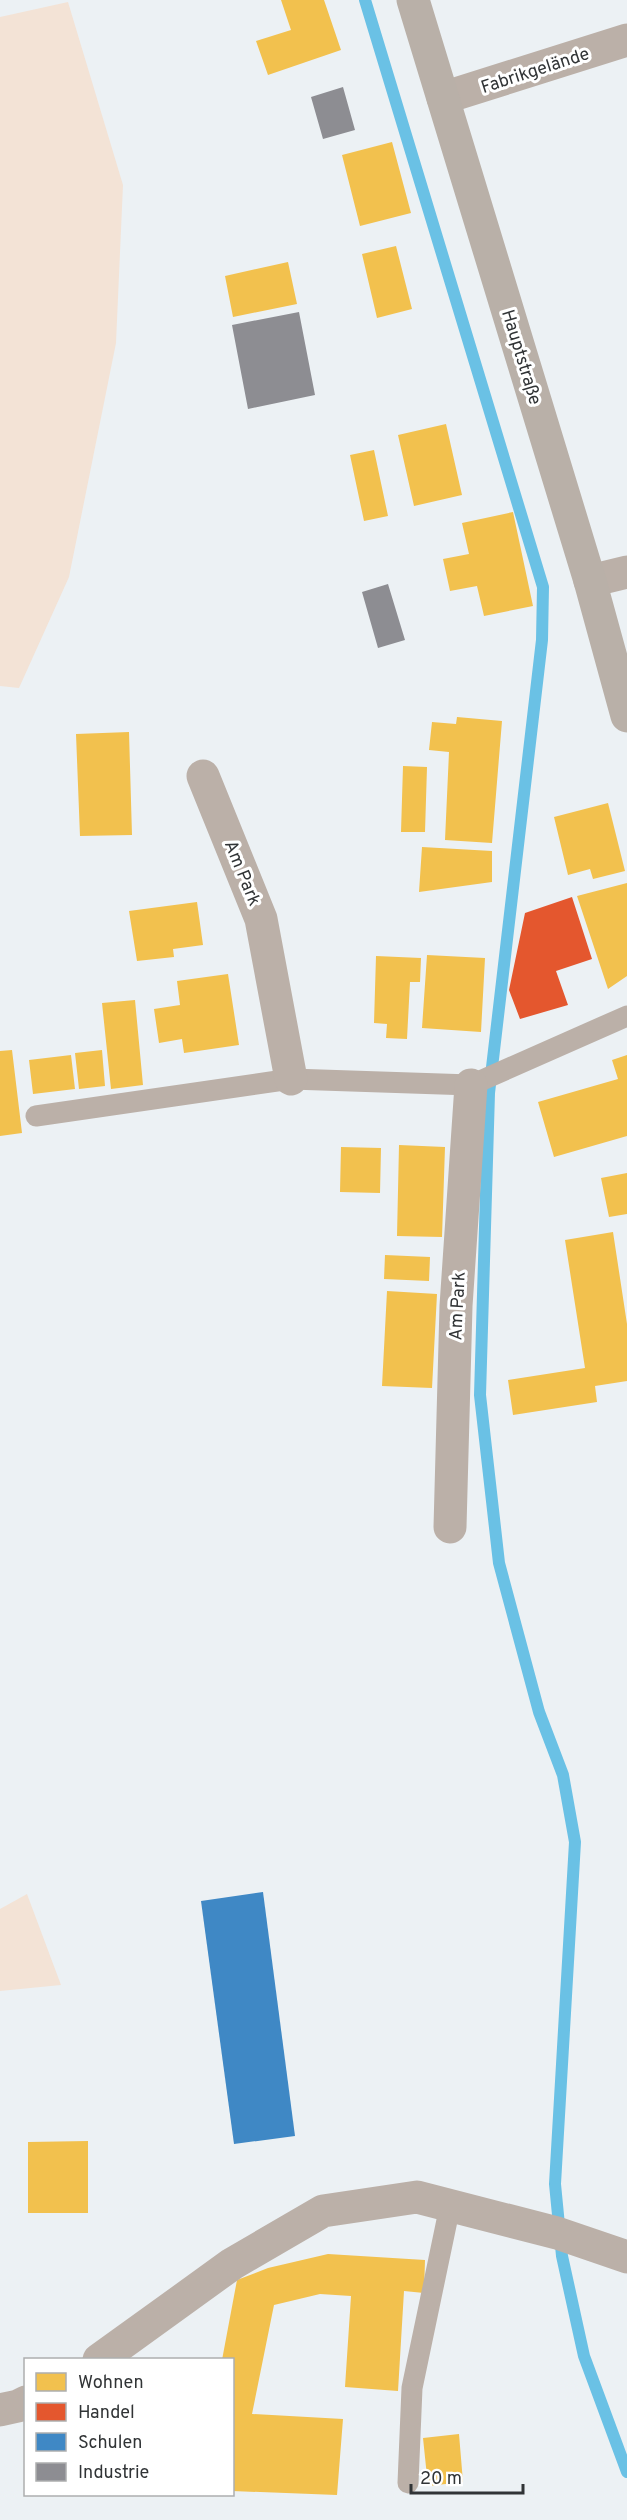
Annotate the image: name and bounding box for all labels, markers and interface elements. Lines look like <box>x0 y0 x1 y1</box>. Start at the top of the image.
street label: Fabrikgelände <box>478 43 593 100</box>
street label: Hauptstraße <box>495 307 546 408</box>
street label: Am Park <box>218 837 265 910</box>
street label: Am Park <box>445 1271 472 1341</box>
legend <box>24 2358 234 2496</box>
text: Wohnen <box>78 2372 144 2395</box>
text: Handel <box>78 2402 135 2425</box>
text: Schulen <box>78 2432 142 2455</box>
scale bar <box>411 2457 524 2495</box>
text: Industrie <box>78 2462 149 2485</box>
text: 20 m <box>420 2468 462 2491</box>

